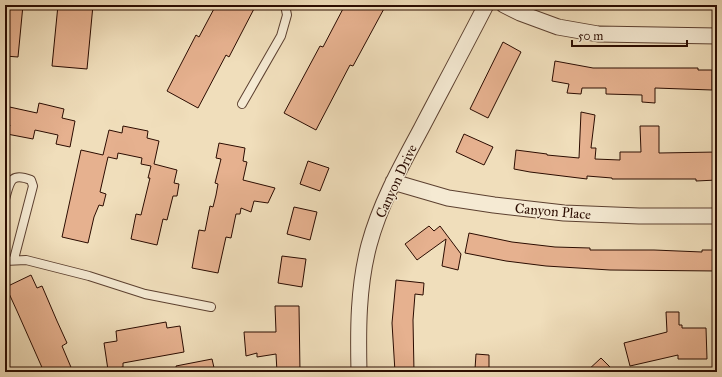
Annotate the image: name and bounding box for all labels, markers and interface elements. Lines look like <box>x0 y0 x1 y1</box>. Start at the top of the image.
scale bar <box>572 22 687 48</box>
text: 50 m <box>578 29 603 43</box>
street label: Canyon Drive <box>372 142 421 221</box>
street label: Canyon Place <box>514 200 592 223</box>

